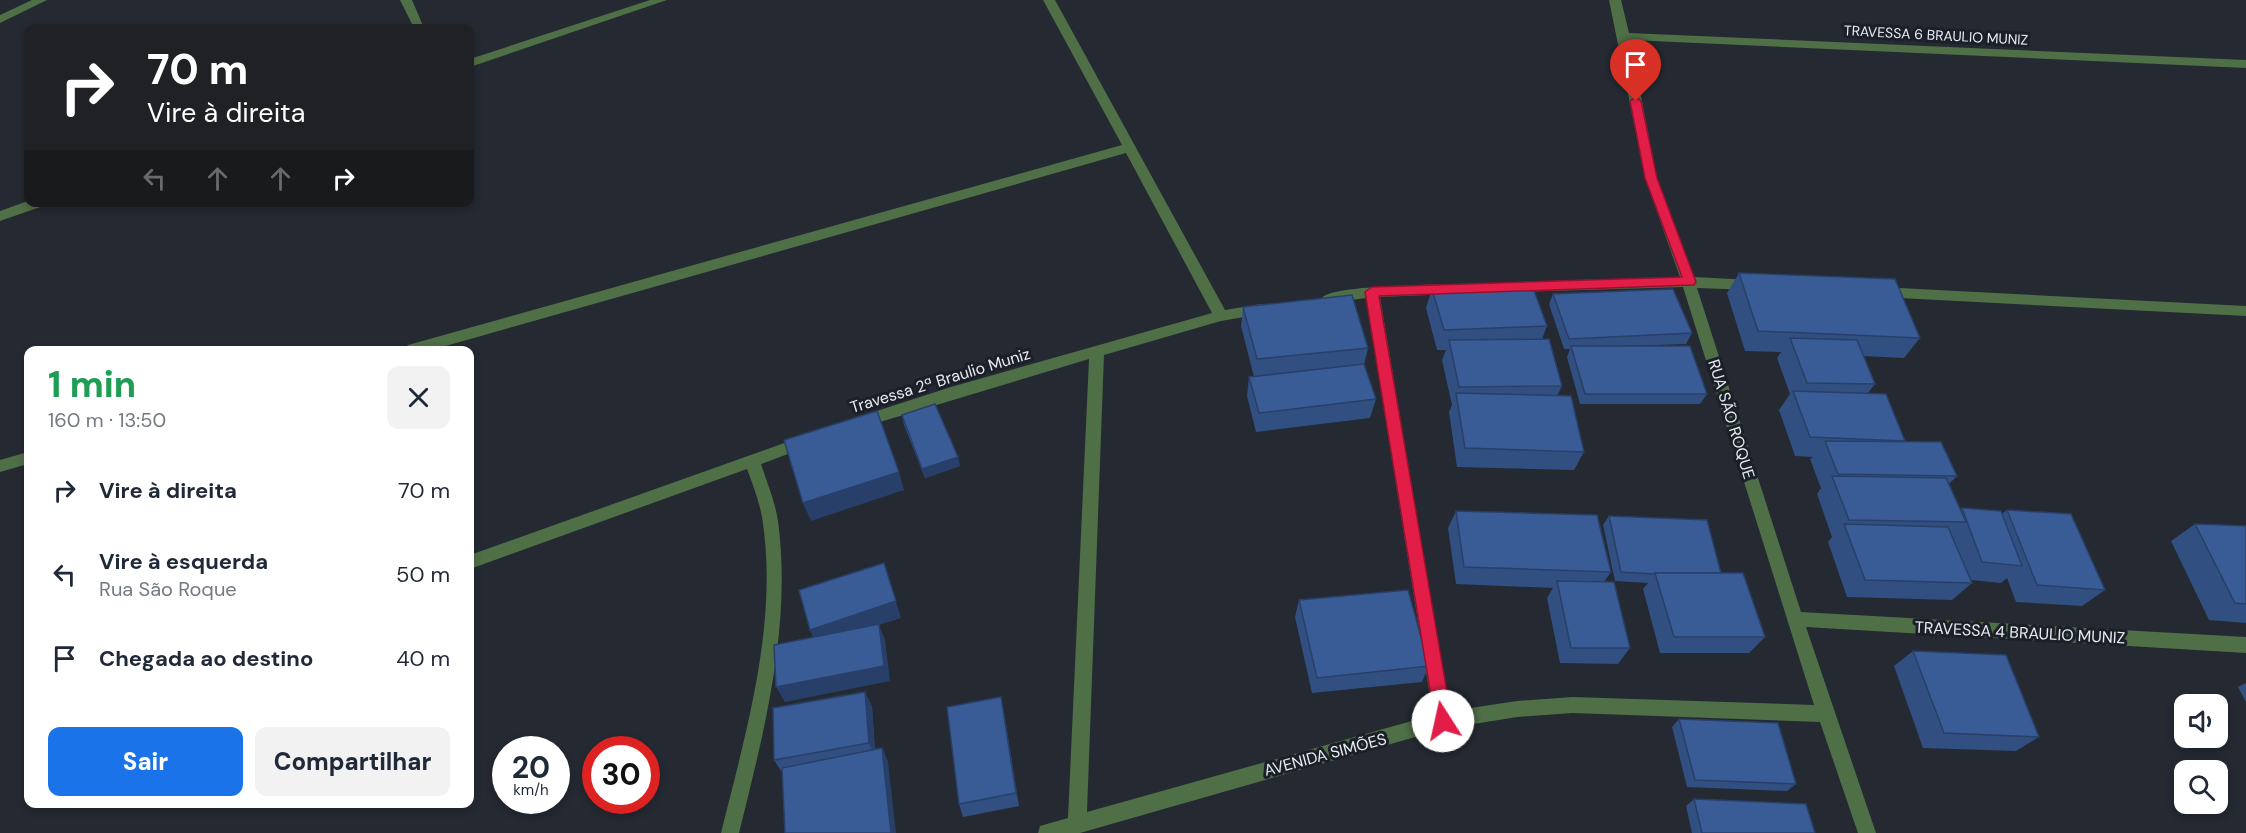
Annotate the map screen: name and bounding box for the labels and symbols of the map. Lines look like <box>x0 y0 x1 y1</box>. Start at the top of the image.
street label: TRAVESSA 6 BRAULIO MUNIZ <box>1843 21 2029 49</box>
pin <box>1610 39 1661 101</box>
street label: Travessa 2ª Braulio Muniz <box>848 343 1033 418</box>
street label: RUA SÃO ROQUE <box>1703 357 1760 482</box>
street label: TRAVESSA 4 BRAULIO MUNIZ <box>1914 617 2126 648</box>
position arrow <box>1411 689 1475 753</box>
street label: AVENIDA SIMÕES <box>1262 728 1389 781</box>
speed limit sign: 30 <box>582 736 660 814</box>

